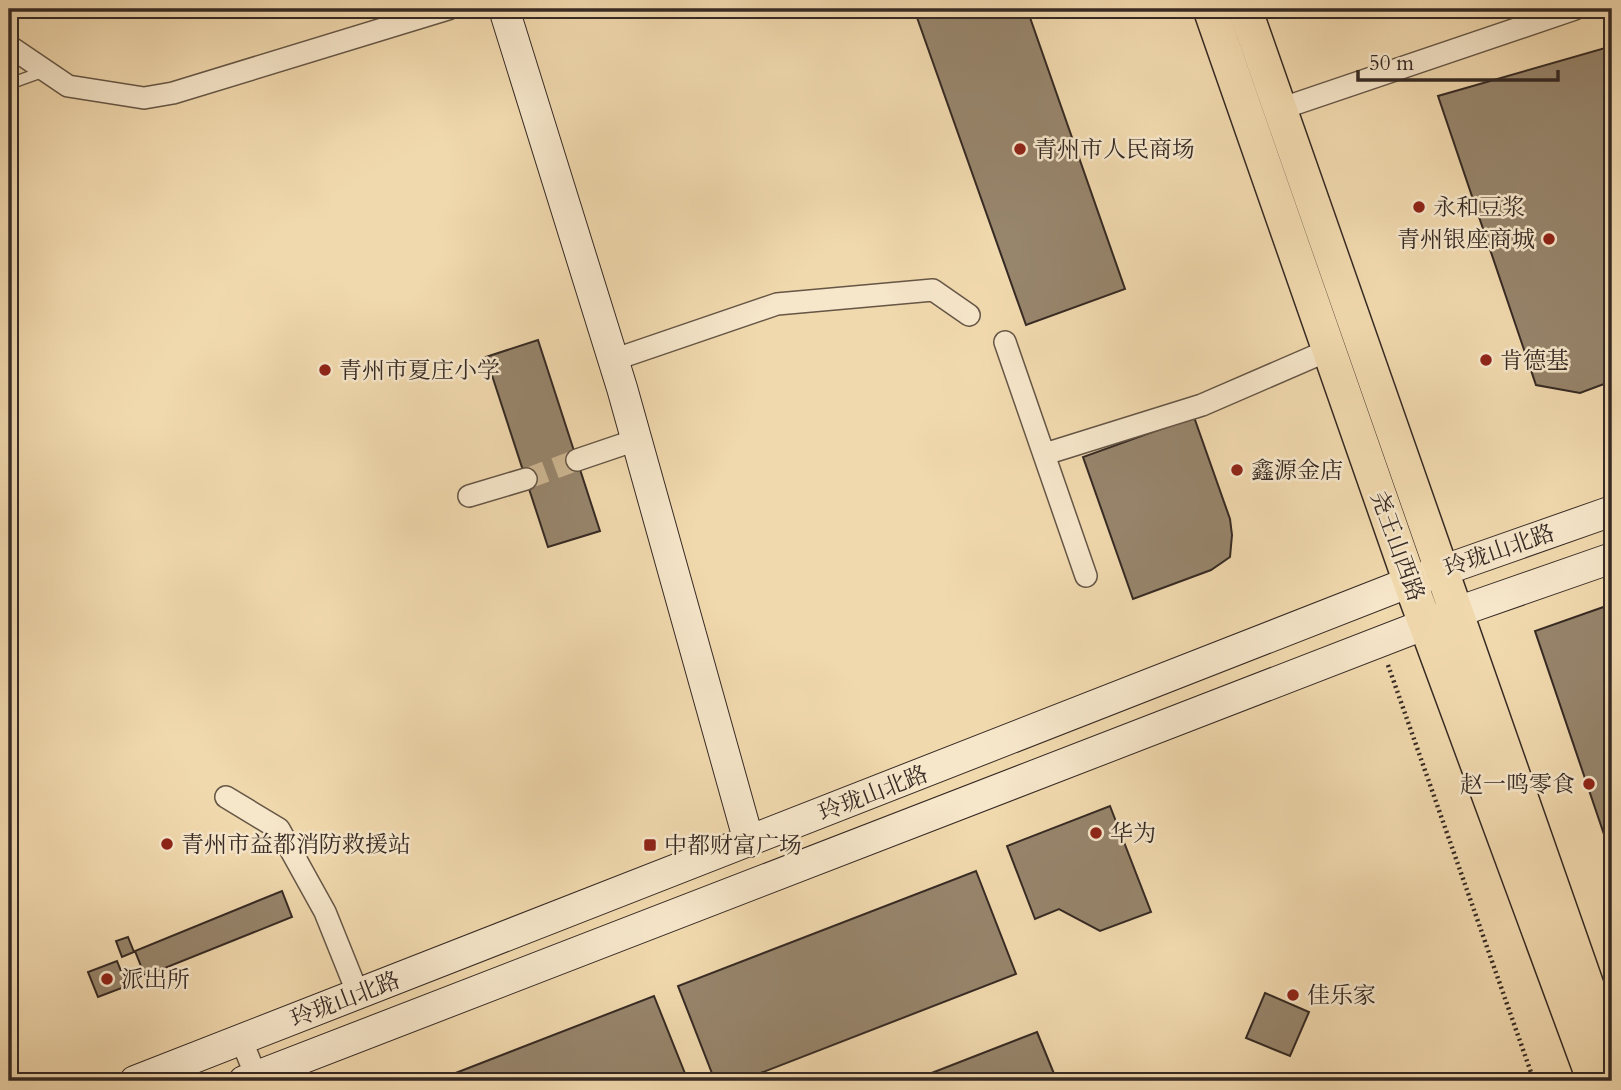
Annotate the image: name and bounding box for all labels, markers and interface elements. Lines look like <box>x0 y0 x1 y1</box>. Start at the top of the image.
scale bar <box>1358 38 1558 82</box>
text: 50 m <box>1369 49 1414 78</box>
place label: 青州市人民商场 <box>1034 134 1195 165</box>
marker: 青州市人民商场 <box>1012 141 1028 157</box>
place label: 永和豆浆 <box>1433 192 1525 223</box>
marker: 永和豆浆 <box>1411 199 1427 215</box>
place label: 青州银座商城 <box>1397 224 1535 255</box>
marker: 青州银座商城 <box>1541 231 1557 247</box>
place label: 肯德基 <box>1500 345 1569 376</box>
marker: 肯德基 <box>1478 352 1494 368</box>
place label: 青州市夏庄小学 <box>339 355 500 386</box>
marker: 青州市夏庄小学 <box>317 362 333 378</box>
place label: 鑫源金店 <box>1251 455 1343 486</box>
marker: 鑫源金店 <box>1229 462 1245 478</box>
street label: 尧王山西路 <box>1363 487 1432 606</box>
street label: 玲珑山北路 <box>1440 517 1559 584</box>
street label: 玲珑山北路 <box>814 758 932 829</box>
place label: 赵一鸣零食 <box>1460 769 1575 800</box>
marker: 赵一鸣零食 <box>1581 776 1597 792</box>
place label: 华为 <box>1110 818 1156 849</box>
marker: 华为 <box>1088 825 1104 841</box>
place label: 青州市益都消防救援站 <box>181 829 411 860</box>
place label: 中都财富广场 <box>664 830 802 861</box>
marker: 青州市益都消防救援站 <box>159 836 175 852</box>
marker: 中都财富广场 <box>642 837 658 853</box>
place label: 派出所 <box>121 964 190 995</box>
street label: 玲珑山北路 <box>286 964 404 1035</box>
marker: 派出所 <box>99 971 115 987</box>
place label: 佳乐家 <box>1307 980 1376 1011</box>
marker: 佳乐家 <box>1285 987 1301 1003</box>

